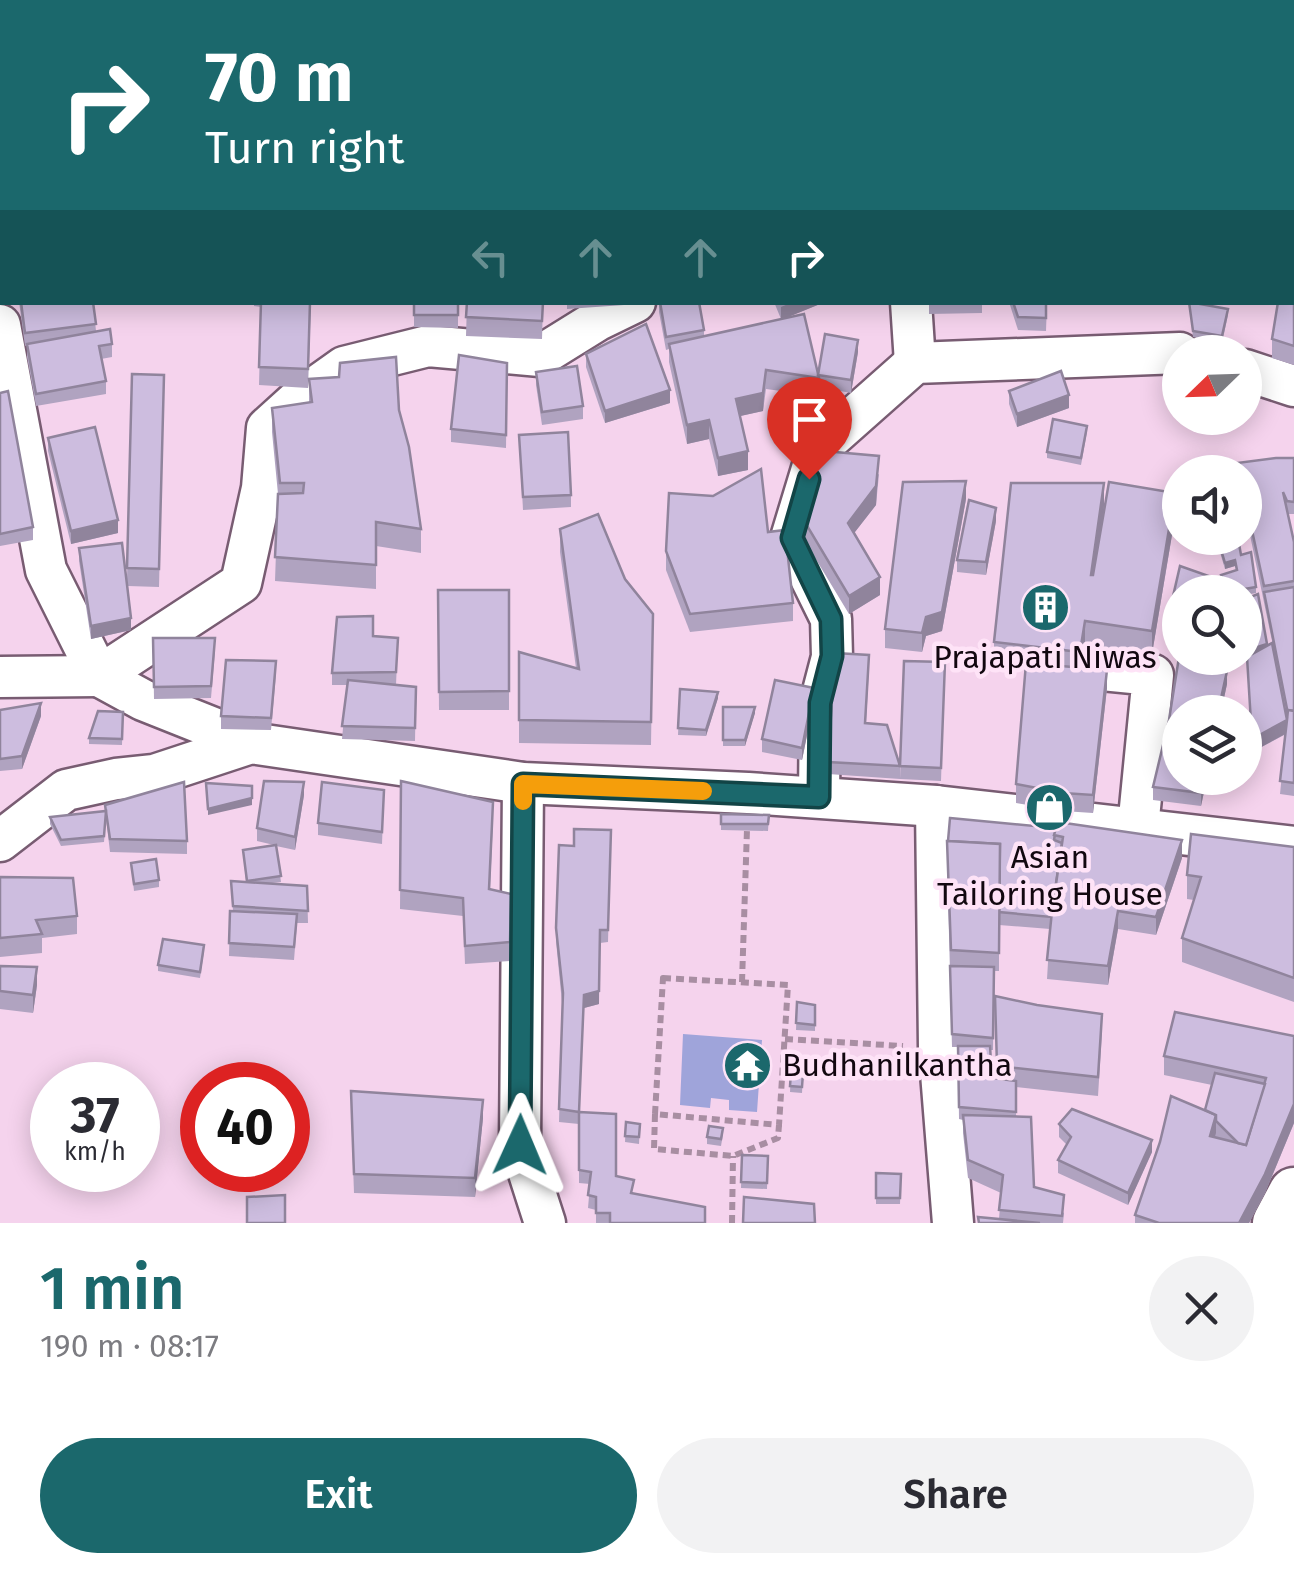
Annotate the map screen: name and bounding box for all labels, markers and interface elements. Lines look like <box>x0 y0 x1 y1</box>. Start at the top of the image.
text: 70 m <box>205 36 354 120</box>
icon: right <box>40 40 170 170</box>
text: Turn right <box>205 121 404 175</box>
icon: left <box>463 230 518 285</box>
icon: ahead <box>568 230 623 285</box>
icon: ahead <box>673 230 728 285</box>
icon: right <box>778 230 833 285</box>
north arrow <box>1162 335 1262 435</box>
map controls <box>1162 335 1262 795</box>
pin <box>767 377 852 480</box>
icon: arrive <box>782 392 837 447</box>
button: sound <box>1162 455 1262 555</box>
button: search <box>1162 575 1262 675</box>
building icon: Prajapati Niwas <box>1019 581 1071 633</box>
place label: Prajapati Niwas <box>933 638 1157 676</box>
button: layers <box>1162 695 1262 795</box>
shop icon: Asian Tailoring House <box>1024 781 1076 833</box>
place label: Asian Tailoring House <box>937 838 1163 913</box>
temple icon: Budhanilkantha <box>721 1039 773 1091</box>
place label: Budhanilkantha <box>782 1046 1012 1084</box>
speed limit sign: 40 <box>180 1062 310 1192</box>
text: 37 <box>70 1085 120 1145</box>
position arrow <box>468 1093 572 1197</box>
text: km/h <box>64 1137 126 1167</box>
text: 1 min <box>40 1253 185 1325</box>
button: close <box>1149 1256 1254 1361</box>
text: 190 m · 08:17 <box>40 1327 219 1365</box>
button: Exit <box>40 1438 637 1553</box>
button: Share <box>657 1438 1254 1553</box>

